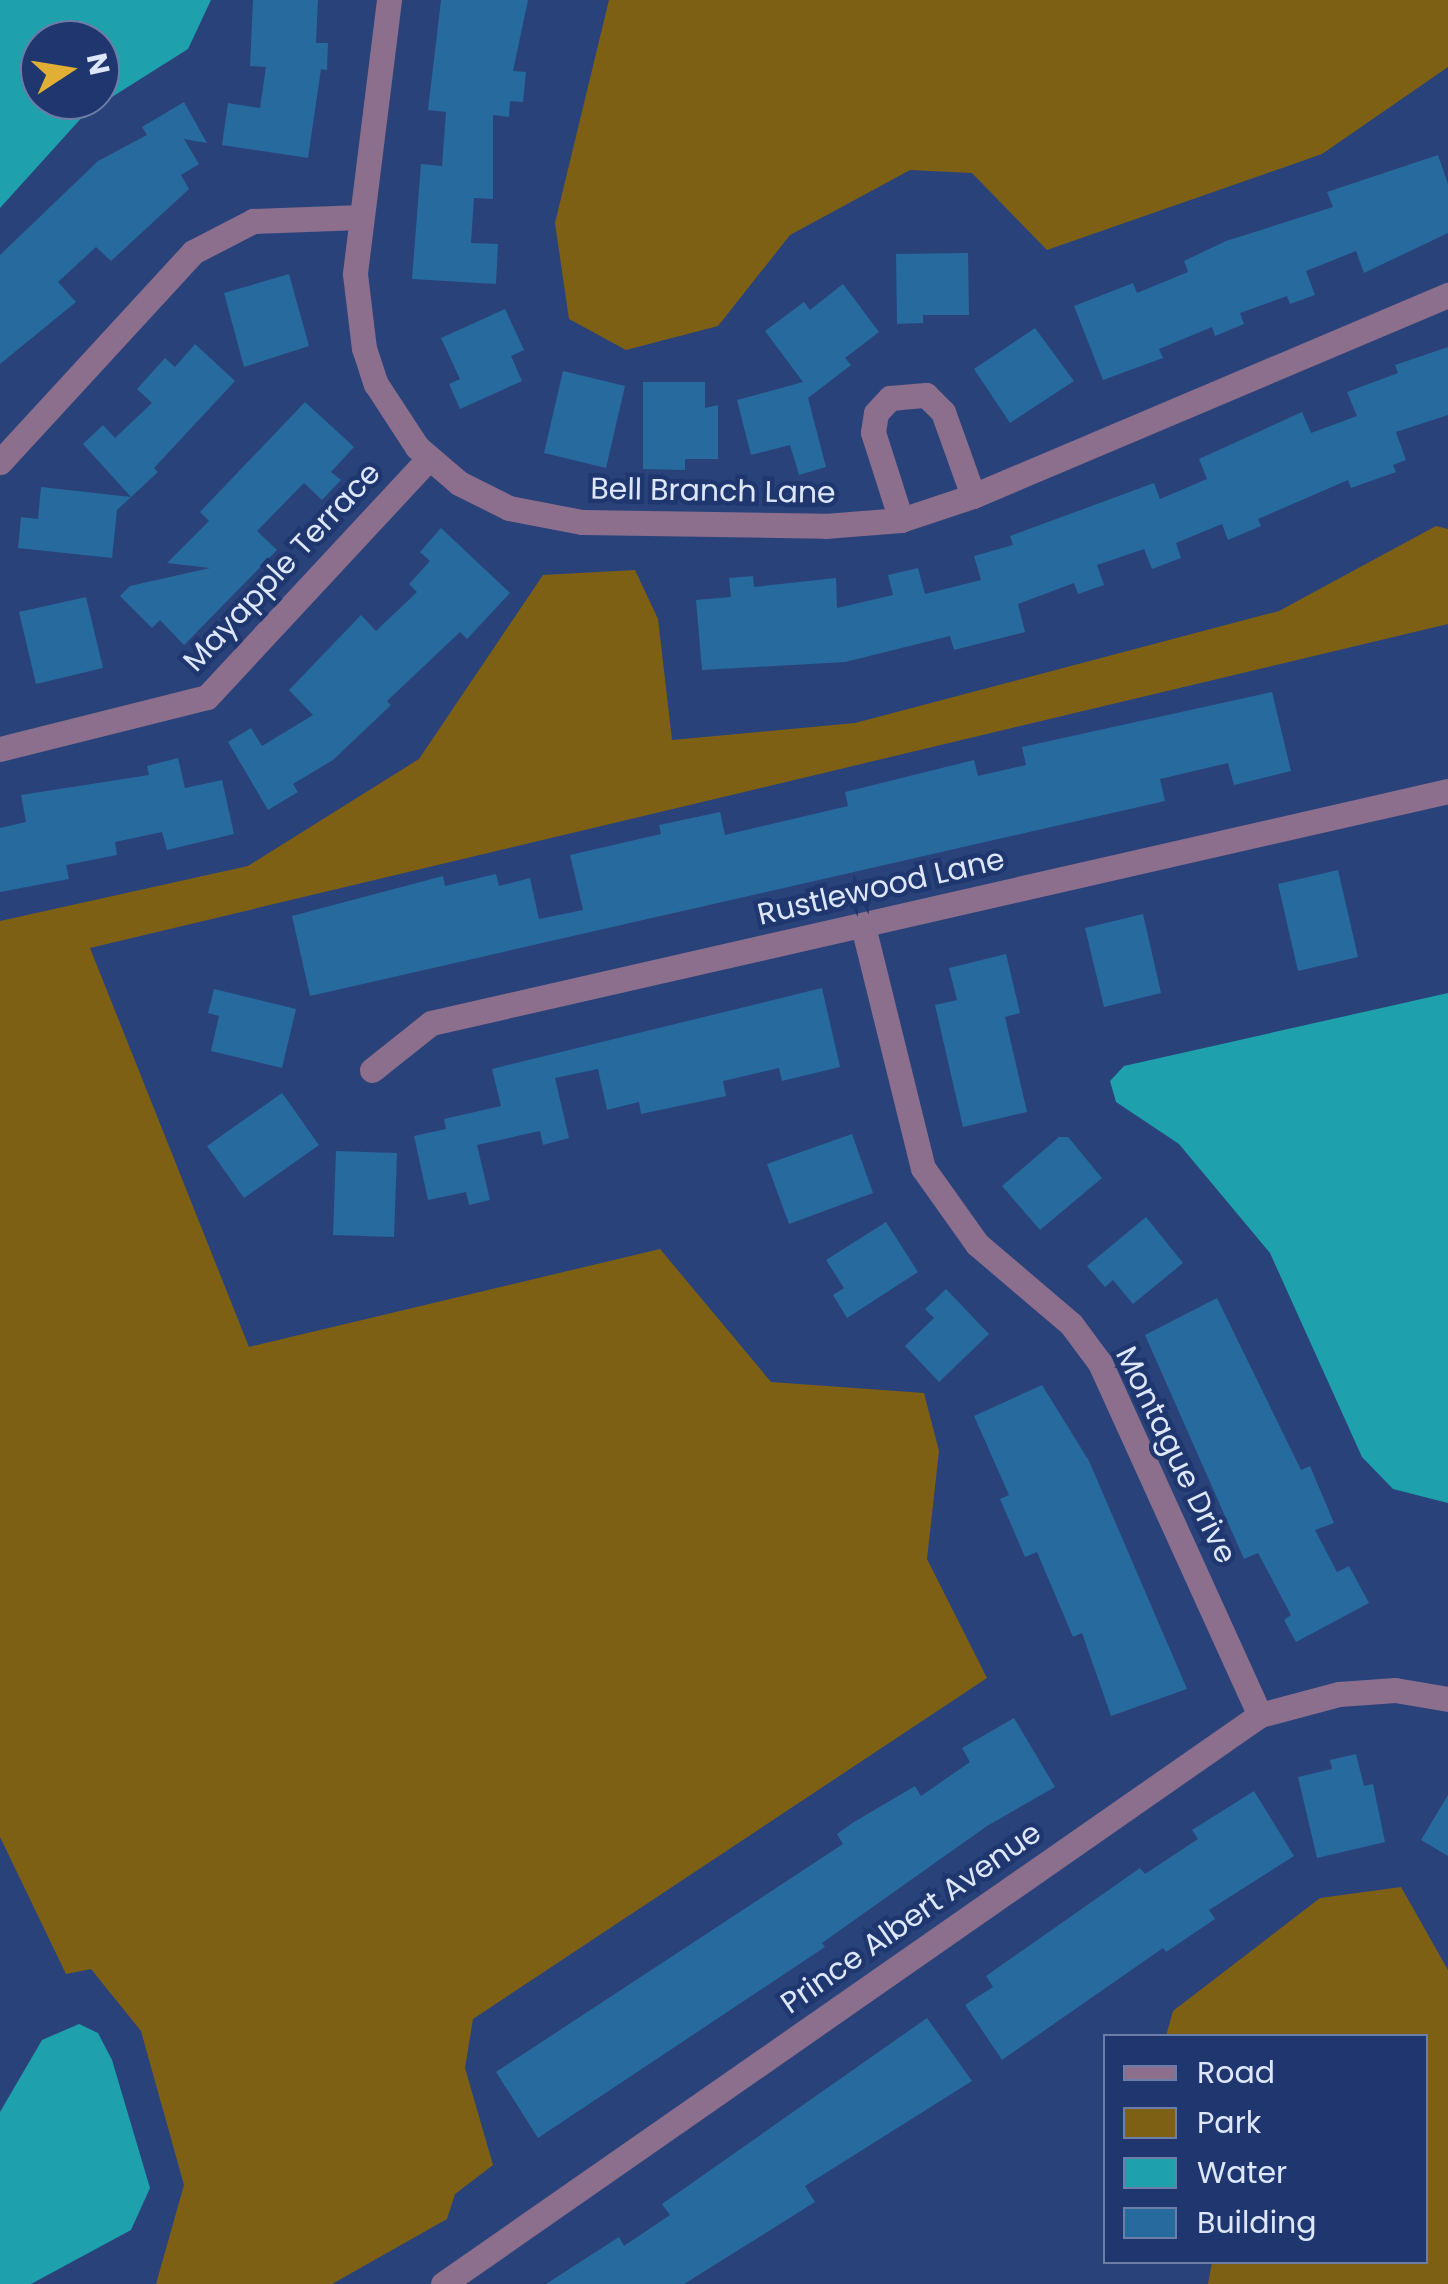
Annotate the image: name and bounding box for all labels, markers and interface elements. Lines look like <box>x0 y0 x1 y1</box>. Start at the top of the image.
north arrow <box>20 20 120 120</box>
text: N <box>77 50 119 78</box>
street label: Mayapple Terrace <box>176 455 388 679</box>
street label: Bell Branch Lane <box>590 471 836 511</box>
street label: Rustlewood Lane <box>754 841 1008 933</box>
street label: Montague Drive <box>1108 1341 1244 1569</box>
street label: Prince Albert Avenue <box>774 1815 1048 2021</box>
legend <box>1103 2034 1428 2264</box>
text: Road <box>1197 2051 1275 2094</box>
text: Park <box>1197 2101 1261 2144</box>
text: Water <box>1197 2151 1287 2194</box>
text: Building <box>1197 2201 1317 2244</box>

